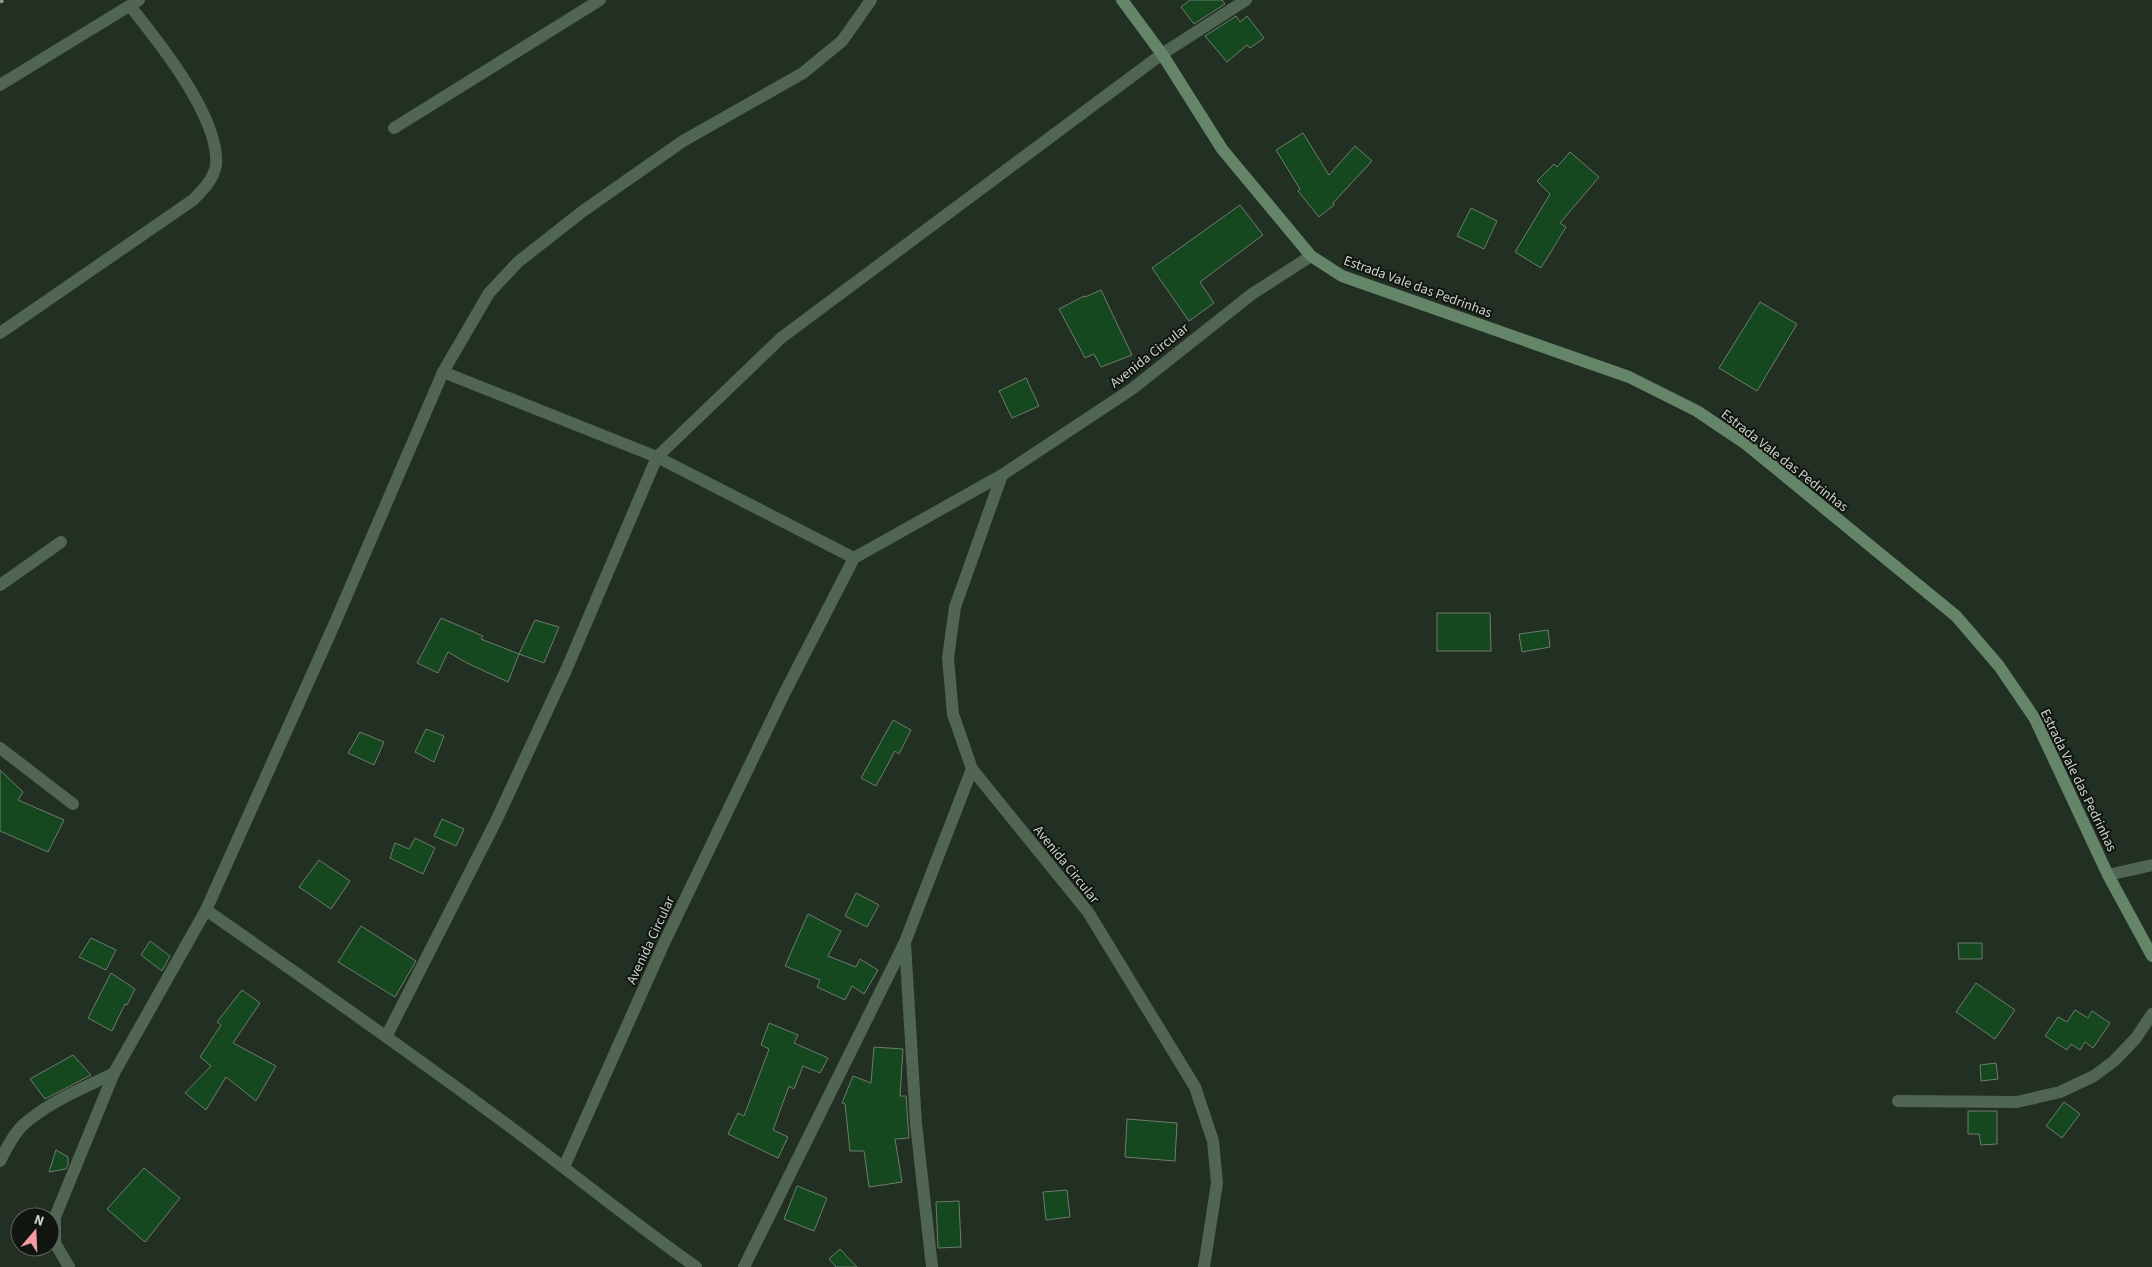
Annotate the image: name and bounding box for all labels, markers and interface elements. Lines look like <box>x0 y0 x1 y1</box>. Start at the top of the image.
street label: Estrada Vale das Pedrinhas <box>1341 251 1495 323</box>
street label: Avenida Circular <box>1106 318 1193 393</box>
street label: Estrada Vale das Pedrinhas <box>1717 405 1852 517</box>
street label: Estrada Vale das Pedrinhas <box>2035 706 2121 855</box>
street label: Avenida Circular <box>1028 821 1104 908</box>
street label: Avenida Circular <box>622 893 680 988</box>
north arrow <box>10 1207 60 1257</box>
text: N <box>31 1210 47 1232</box>

